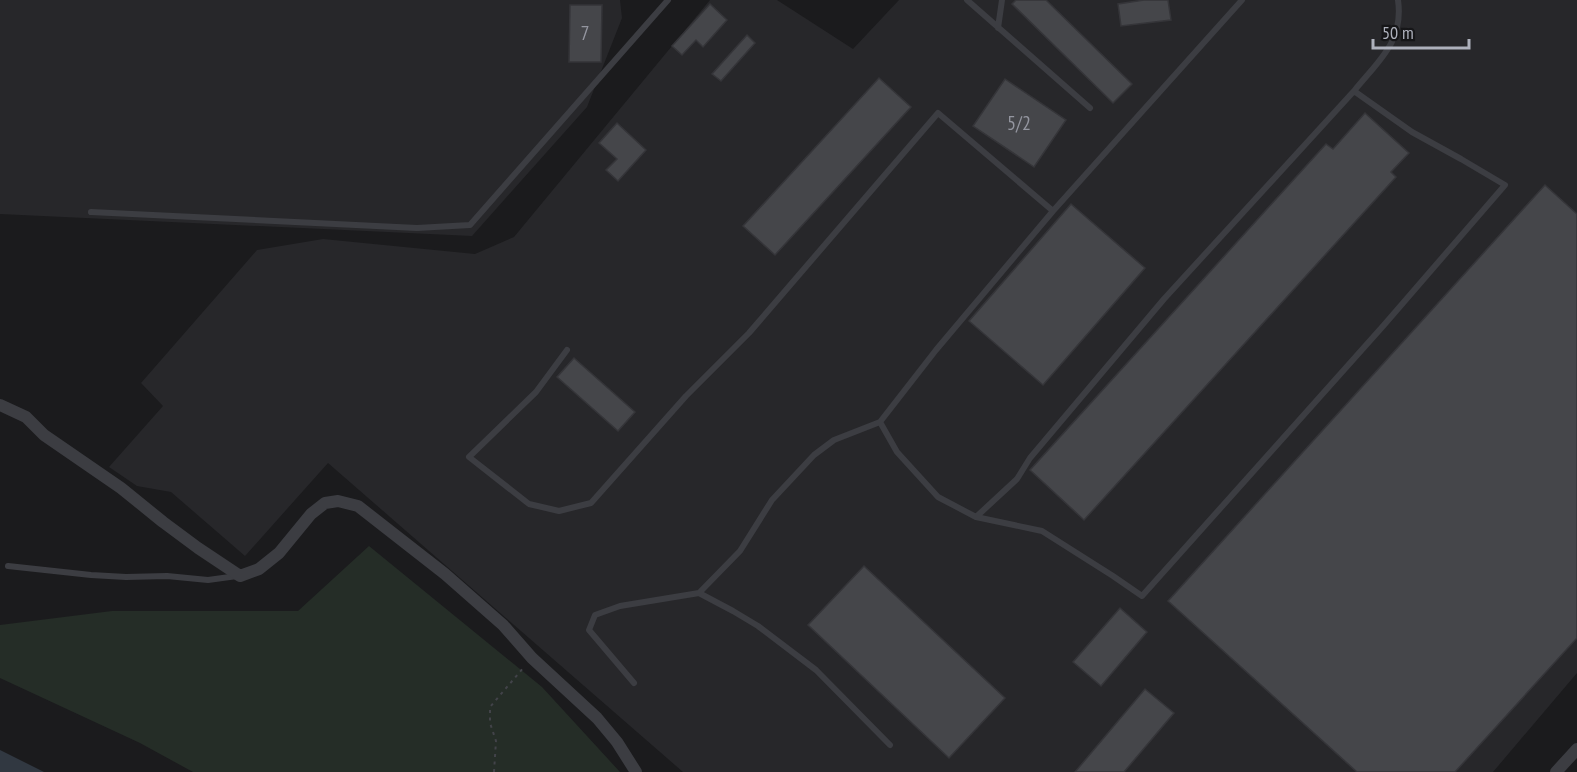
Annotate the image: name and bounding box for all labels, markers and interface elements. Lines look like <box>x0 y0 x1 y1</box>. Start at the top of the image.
scale bar <box>1373 12 1469 50</box>
house number: 7 <box>581 20 590 46</box>
text: 50 m <box>1382 21 1414 44</box>
house number: 5/2 <box>1007 110 1031 136</box>

